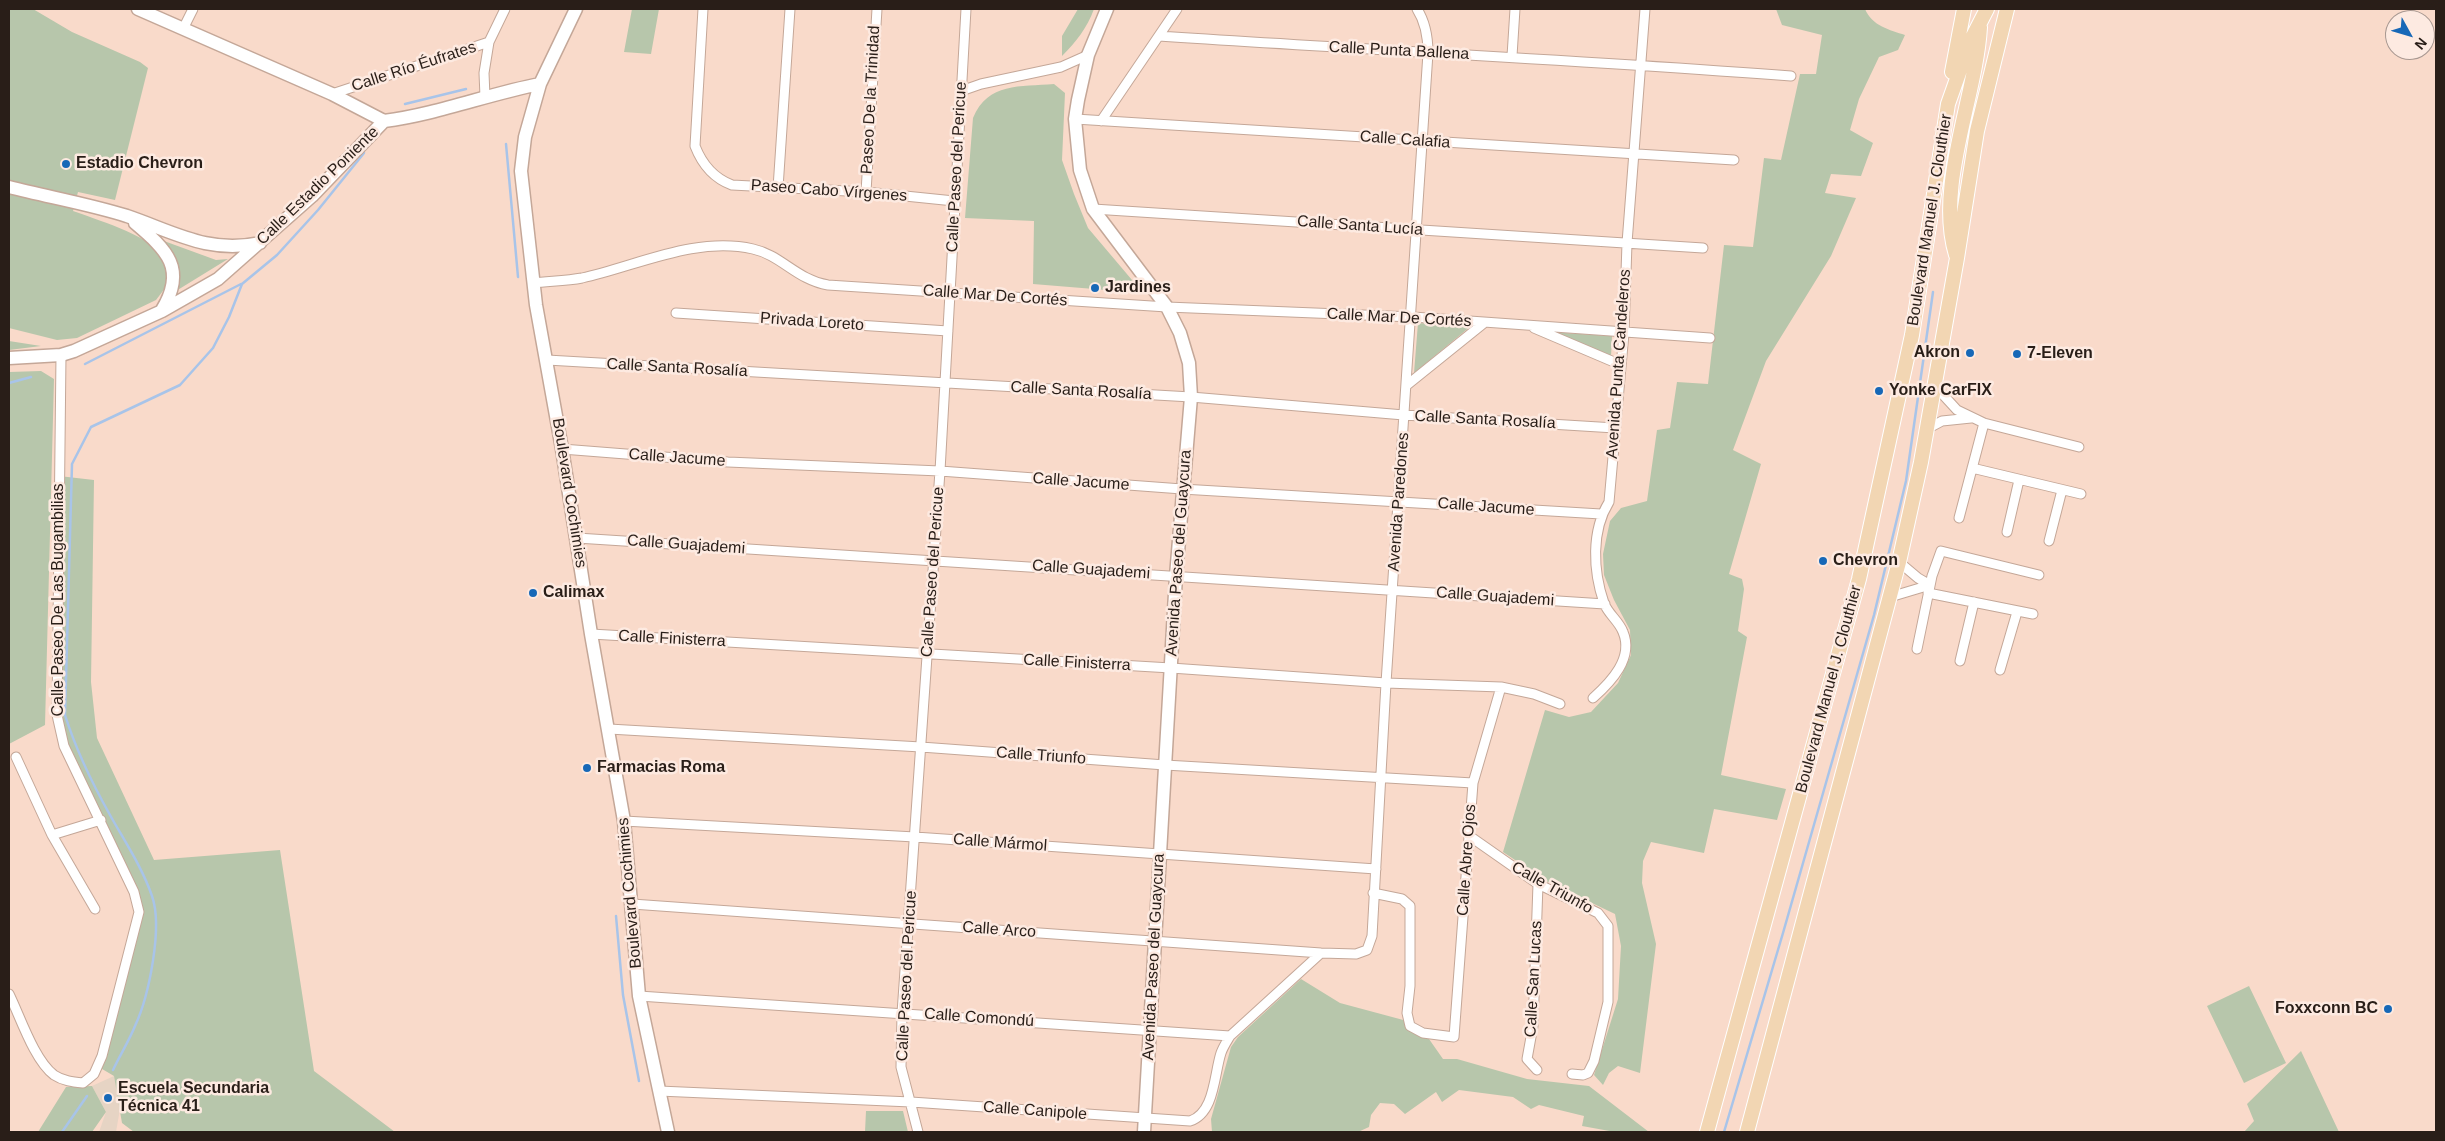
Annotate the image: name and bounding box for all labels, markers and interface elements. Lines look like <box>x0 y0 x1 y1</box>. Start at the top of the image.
north arrow <box>2385 10 2435 60</box>
street label: Paseo De la Trinidad <box>858 25 884 175</box>
text: N <box>2411 35 2430 53</box>
street label: Calle Río Éufrates <box>349 38 479 96</box>
street label: Calle Punta Ballena <box>1328 38 1470 64</box>
street label: Calle Paseo del Pericue <box>943 81 971 253</box>
street label: Boulevard Manuel J. Clouthier <box>1904 113 1956 327</box>
street label: Calle Estadio Poniente <box>253 123 383 249</box>
street label: Calle Calafia <box>1359 127 1451 153</box>
place label: Estadio Chevron <box>76 154 203 174</box>
marker: Estadio Chevron <box>60 158 72 170</box>
street label: Paseo Cabo Vírgenes <box>750 176 908 206</box>
street label: Calle Santa Lucía <box>1296 212 1424 240</box>
street label: Avenida Punta Candeleros <box>1603 269 1635 459</box>
place label: Jardines <box>1105 278 1171 298</box>
street label: Calle Mar De Cortés <box>922 281 1068 311</box>
marker: Jardines <box>1089 282 1101 294</box>
street label: Calle Mar De Cortés <box>1326 305 1472 331</box>
street label: Privada Loreto <box>759 309 865 335</box>
place label: Akron <box>1914 343 1960 363</box>
place label: 7-Eleven <box>2027 344 2093 364</box>
marker: Akron <box>1964 347 1976 359</box>
marker: 7-Eleven <box>2011 348 2023 360</box>
street label: Calle Santa Rosalía <box>606 355 748 381</box>
street label: Calle Santa Rosalía <box>1010 378 1152 404</box>
place label: Yonke CarFIX <box>1889 381 1992 401</box>
marker: Yonke CarFIX <box>1873 385 1885 397</box>
street label: Calle Santa Rosalía <box>1414 407 1556 433</box>
street label: Boulevard Cochimies <box>548 417 590 569</box>
street label: Avenida Paredones <box>1385 432 1413 572</box>
street label: Calle Jacume <box>628 445 726 471</box>
street label: Avenida Paseo del Guaycura <box>1162 449 1196 657</box>
street label: Calle Jacume <box>1032 469 1130 495</box>
street label: Calle Paseo De Las Bugambilias <box>49 483 69 717</box>
street label: Calle Paseo del Pericue <box>917 486 949 658</box>
street label: Calle Jacume <box>1437 494 1535 520</box>
street label: Calle Guajademi <box>626 531 746 559</box>
place label: Chevron <box>1833 551 1898 571</box>
marker: Chevron <box>1817 555 1829 567</box>
street label: Calle Guajademi <box>1031 556 1151 584</box>
place label: Calimax <box>543 583 604 603</box>
street label: Calle Guajademi <box>1435 583 1555 611</box>
street label: Boulevard Manuel J. Clouthier <box>1792 583 1866 795</box>
marker: Calimax <box>527 587 539 599</box>
street label: Calle Finisterra <box>618 627 726 651</box>
street label: Calle Finisterra <box>1023 651 1131 675</box>
street label: Calle Triunfo <box>995 743 1087 769</box>
place label: Farmacias Roma <box>597 758 725 778</box>
marker: Farmacias Roma <box>581 762 593 774</box>
street label: Calle Abre Ojos <box>1454 803 1480 917</box>
street label: Boulevard Cochimies <box>614 817 646 969</box>
street label: Calle Mármol <box>952 830 1048 856</box>
street label: Avenida Paseo del Guaycura <box>1139 853 1169 1061</box>
street label: Calle Triunfo <box>1508 858 1596 918</box>
street label: Calle Paseo del Pericue <box>893 890 921 1062</box>
street label: Calle Arco <box>962 918 1036 942</box>
street label: Calle San Lucas <box>1521 920 1547 1038</box>
place label: Foxxconn BC <box>2275 999 2378 1019</box>
marker: Foxxconn BC <box>2382 1003 2394 1015</box>
street label: Calle Comondú <box>923 1005 1035 1031</box>
place label: Escuela Secundaria Técnica 41 <box>118 1079 269 1117</box>
marker: Escuela Secundaria Técnica 41 <box>102 1092 114 1104</box>
street label: Calle Canipole <box>982 1098 1088 1124</box>

